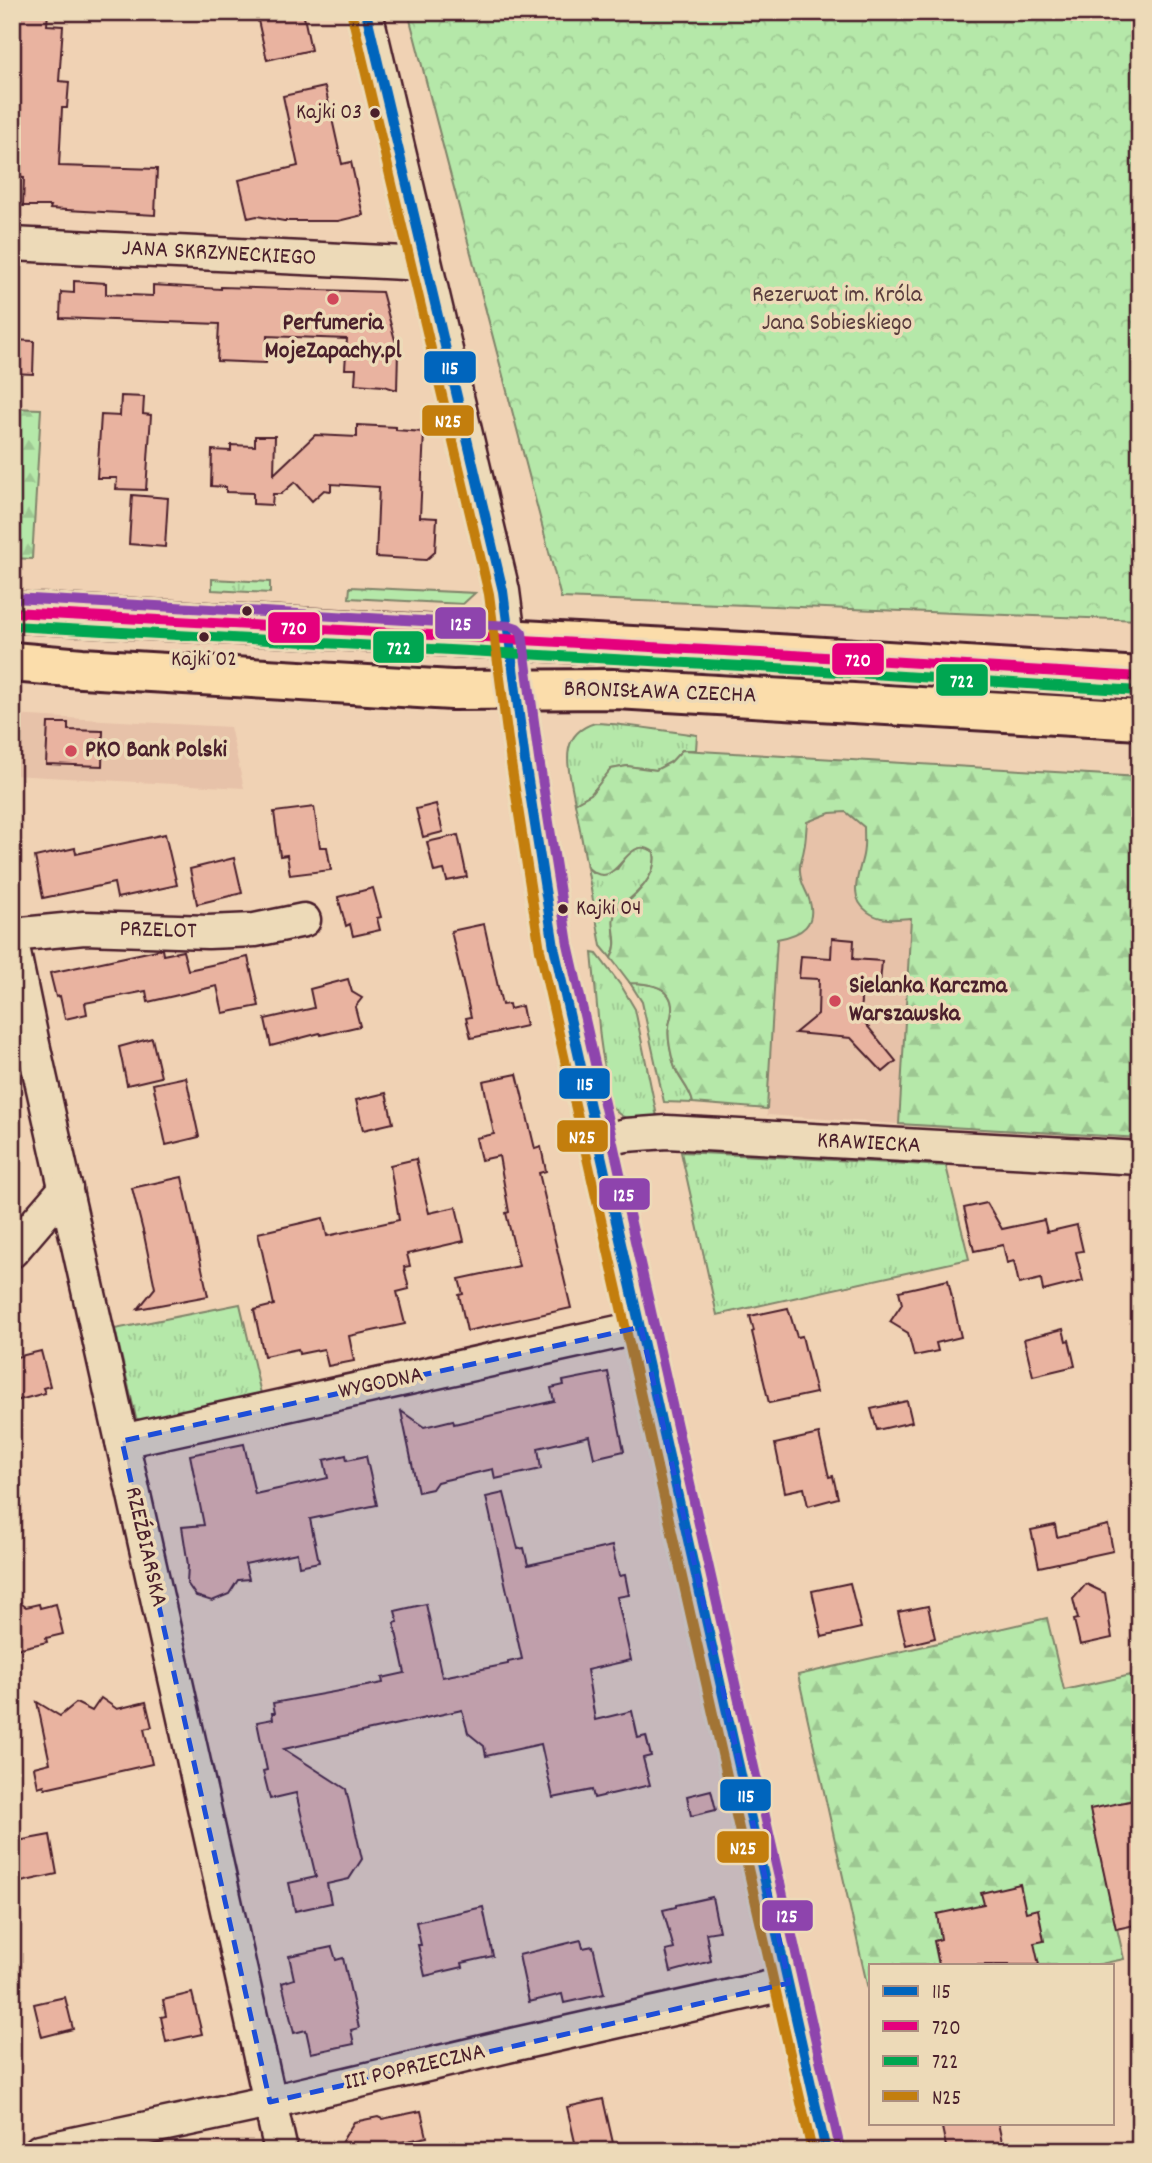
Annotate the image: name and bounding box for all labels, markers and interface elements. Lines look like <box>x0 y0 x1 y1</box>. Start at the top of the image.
place label: Kajki 03 <box>296 98 362 129</box>
marker: Kajki 03 <box>368 106 382 120</box>
street label: JANA SKRZYNECKIEGO <box>121 232 317 276</box>
park label: Rezerwat im. Króla Jana Sobieskiego <box>752 279 923 341</box>
marker: Perfumeria MojeZapachy.pl <box>325 291 341 307</box>
place label: Perfumeria MojeZapachy.pl <box>265 307 402 369</box>
line badge: 115 <box>423 350 477 384</box>
text: 115 <box>441 357 459 384</box>
line badge: N25 <box>421 404 475 437</box>
text: N25 <box>435 410 461 437</box>
unlabelled marker <box>240 604 254 618</box>
line badge: 125 <box>434 606 487 640</box>
line badge: 720 <box>267 611 321 644</box>
text: 125 <box>450 613 472 640</box>
text: 720 <box>281 617 307 644</box>
marker: Kajki 02 <box>197 630 211 644</box>
line badge: 722 <box>372 630 425 664</box>
text: 722 <box>387 637 411 664</box>
line badge: 720 <box>831 642 885 676</box>
place label: Kajki 02 <box>171 645 237 676</box>
text: 720 <box>845 649 871 676</box>
line badge: 722 <box>935 663 989 697</box>
text: 722 <box>950 670 974 697</box>
street label: BRONISŁAWA CZECHA <box>563 673 757 713</box>
place label: PKO Bank Polski <box>85 734 228 768</box>
marker: PKO Bank Polski <box>63 743 79 759</box>
place label: Kajki 04 <box>576 894 641 925</box>
marker: Kajki 04 <box>556 902 570 916</box>
street label: PRZELOT <box>119 913 198 949</box>
place label: Sielanka Karczma Warszawska <box>849 970 1008 1032</box>
marker: Sielanka Karczma Warszawska <box>827 993 843 1009</box>
line badge: 115 <box>558 1067 611 1100</box>
text: 115 <box>576 1073 594 1100</box>
line badge: N25 <box>556 1119 609 1153</box>
street label: KRAWIECKA <box>816 1124 922 1164</box>
text: N25 <box>569 1126 595 1153</box>
line badge: 125 <box>598 1177 651 1211</box>
text: 125 <box>613 1184 635 1211</box>
street label: WYGODNA <box>335 1358 427 1410</box>
street label: RZEŹBIARSKA <box>115 1484 175 1610</box>
line badge: 115 <box>719 1778 772 1812</box>
text: 115 <box>737 1785 755 1812</box>
line badge: N25 <box>716 1830 770 1864</box>
text: N25 <box>730 1837 756 1864</box>
line badge: 125 <box>761 1899 814 1932</box>
text: 125 <box>776 1905 798 1932</box>
legend <box>869 1964 1114 2124</box>
text: 115 <box>932 1979 951 2009</box>
text: 720 <box>932 2015 961 2045</box>
street label: III POPRZECZNA <box>341 2035 489 2101</box>
text: 722 <box>932 2049 958 2079</box>
text: N25 <box>932 2085 961 2115</box>

